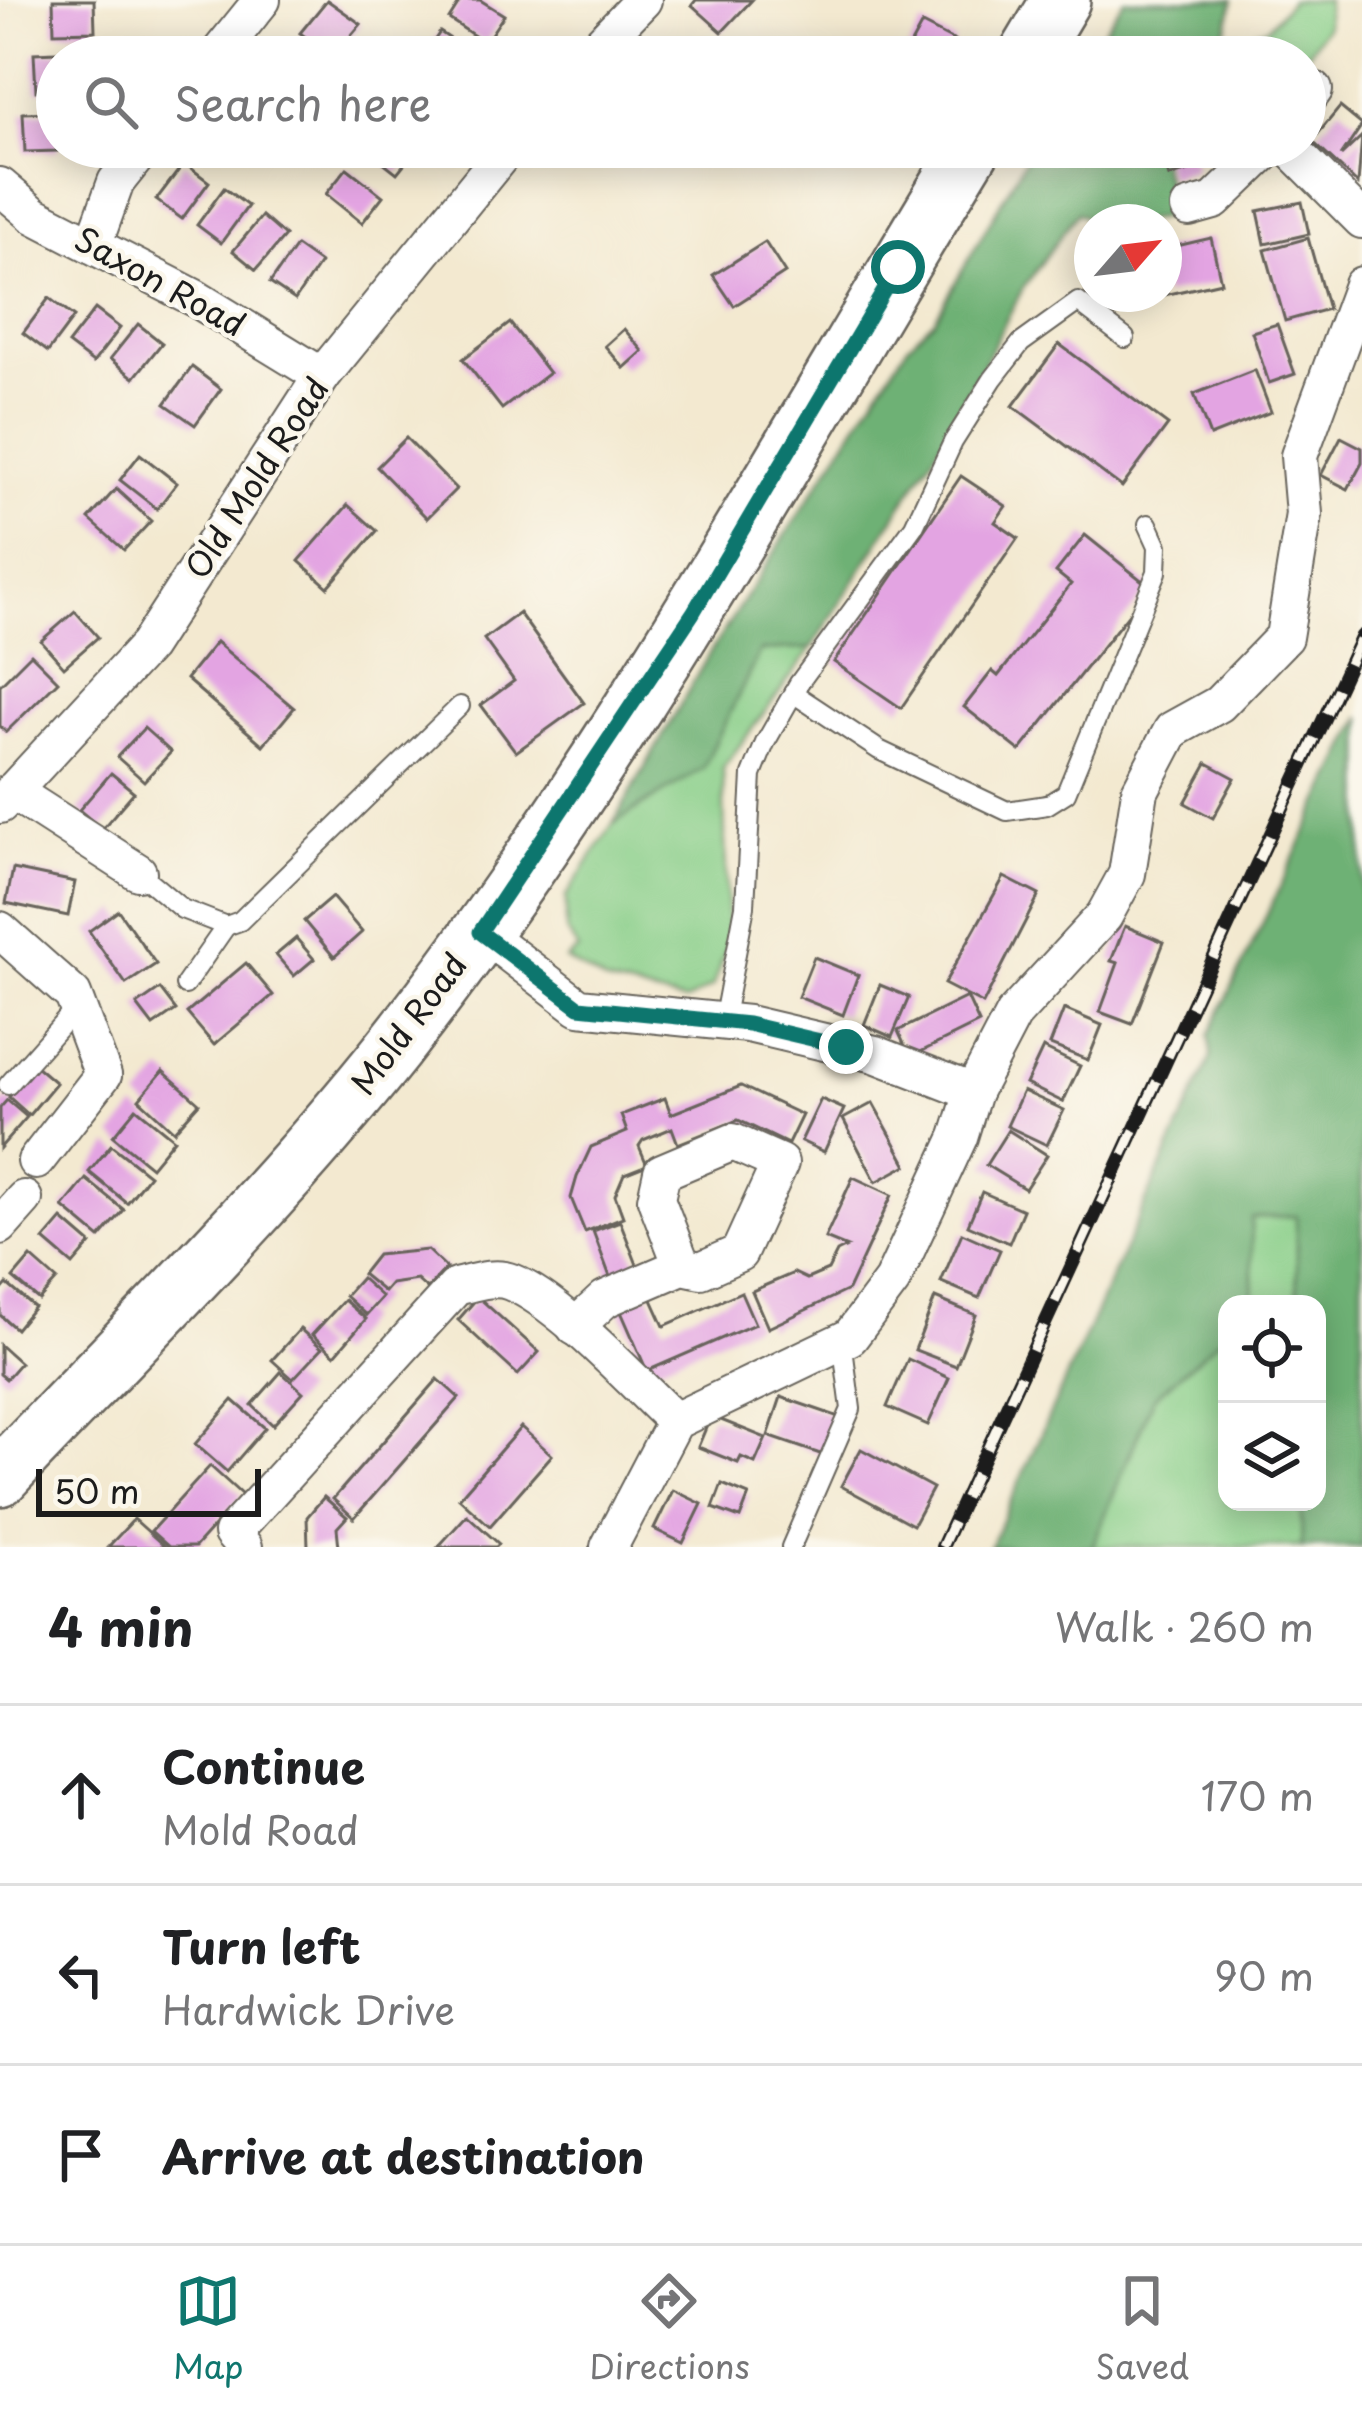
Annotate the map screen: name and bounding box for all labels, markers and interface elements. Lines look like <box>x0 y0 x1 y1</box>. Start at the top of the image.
search box <box>36 36 1326 168</box>
text: Search here <box>174 68 431 136</box>
icon: search <box>78 69 144 135</box>
north arrow <box>1074 204 1182 312</box>
street label: Saxon Road <box>66 213 255 348</box>
route start <box>871 240 925 294</box>
street label: Old Mold Road <box>171 366 339 588</box>
street label: Mold Road <box>337 941 478 1104</box>
route end <box>819 1020 873 1074</box>
map controls <box>1218 1295 1326 1511</box>
button: locate <box>1218 1295 1326 1403</box>
button: layers <box>1218 1403 1326 1511</box>
scale bar <box>36 1463 261 1516</box>
text: 50 m <box>54 1465 140 1515</box>
text: 4 min <box>48 1587 193 1664</box>
text: Walk · 260 m <box>1055 1596 1314 1655</box>
text: Continue <box>162 1731 365 1799</box>
icon: ahead <box>48 1762 114 1828</box>
text: 170 m <box>1201 1765 1314 1824</box>
text: Mold Road <box>162 1799 359 1858</box>
text: Turn left <box>162 1911 361 1979</box>
icon: left <box>48 1942 114 2008</box>
text: 90 m <box>1214 1945 1314 2004</box>
text: Hardwick Drive <box>162 1979 455 2038</box>
text: Arrive at destination <box>162 2121 645 2189</box>
icon: arrive <box>48 2122 114 2188</box>
tab: Map <box>173 2268 243 2390</box>
tab: Directions <box>589 2268 750 2390</box>
tab: Saved <box>1095 2268 1189 2390</box>

